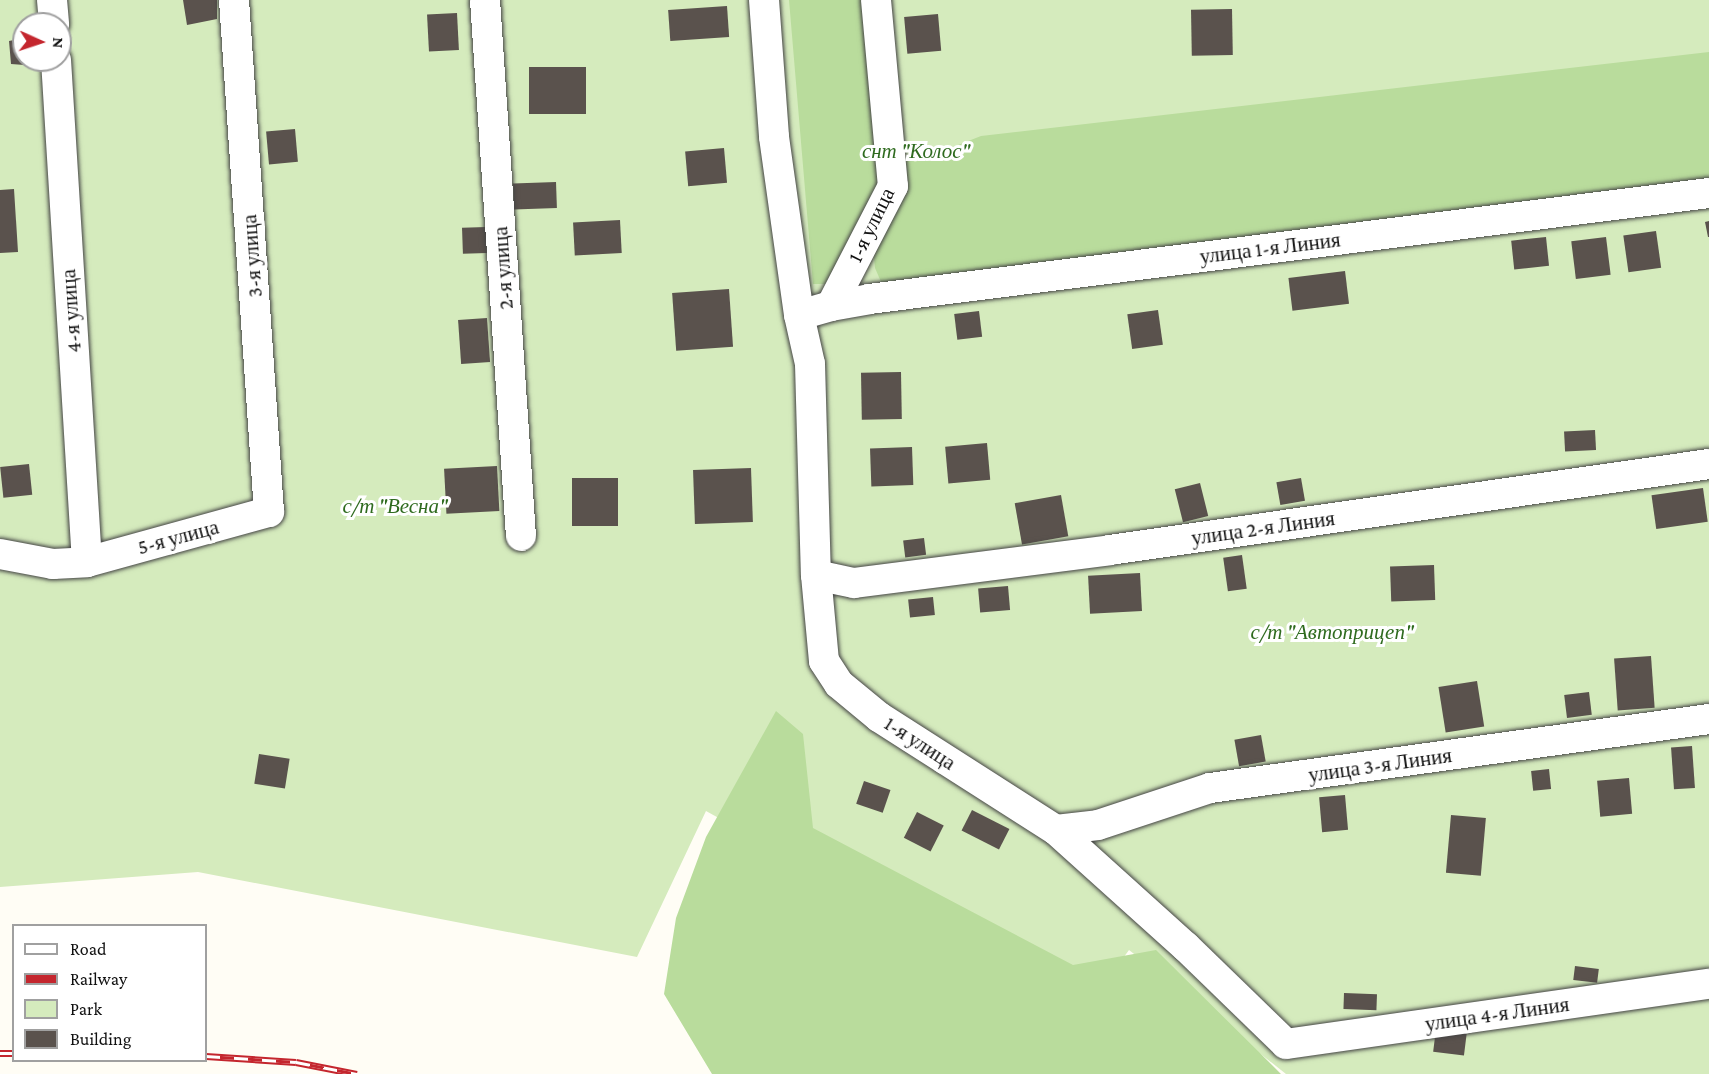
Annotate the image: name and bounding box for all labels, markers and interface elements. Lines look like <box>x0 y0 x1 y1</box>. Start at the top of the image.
north arrow <box>12 12 72 72</box>
text: N <box>50 37 67 49</box>
park label: снт "Колос" <box>862 138 970 164</box>
street label: 1-я улица <box>842 183 900 267</box>
street label: 3-я улица <box>237 214 267 298</box>
street label: 2-я улица <box>488 226 518 310</box>
street label: улица 1-я Линия <box>1198 227 1342 269</box>
street label: 4-я улица <box>56 268 86 354</box>
park label: с/т "Весна" <box>342 493 448 519</box>
street label: улица 2-я Линия <box>1190 505 1336 551</box>
street label: 5-я улица <box>135 514 221 560</box>
park label: с/т "Автоприцеп" <box>1251 619 1413 645</box>
street label: 1-я улица <box>880 711 960 775</box>
street label: улица 3-я Линия <box>1307 742 1453 788</box>
legend <box>12 924 207 1062</box>
text: Road <box>70 939 107 959</box>
text: Railway <box>70 969 127 989</box>
street label: улица 4-я Линия <box>1423 991 1571 1037</box>
text: Park <box>70 999 102 1019</box>
text: Building <box>70 1029 131 1049</box>

